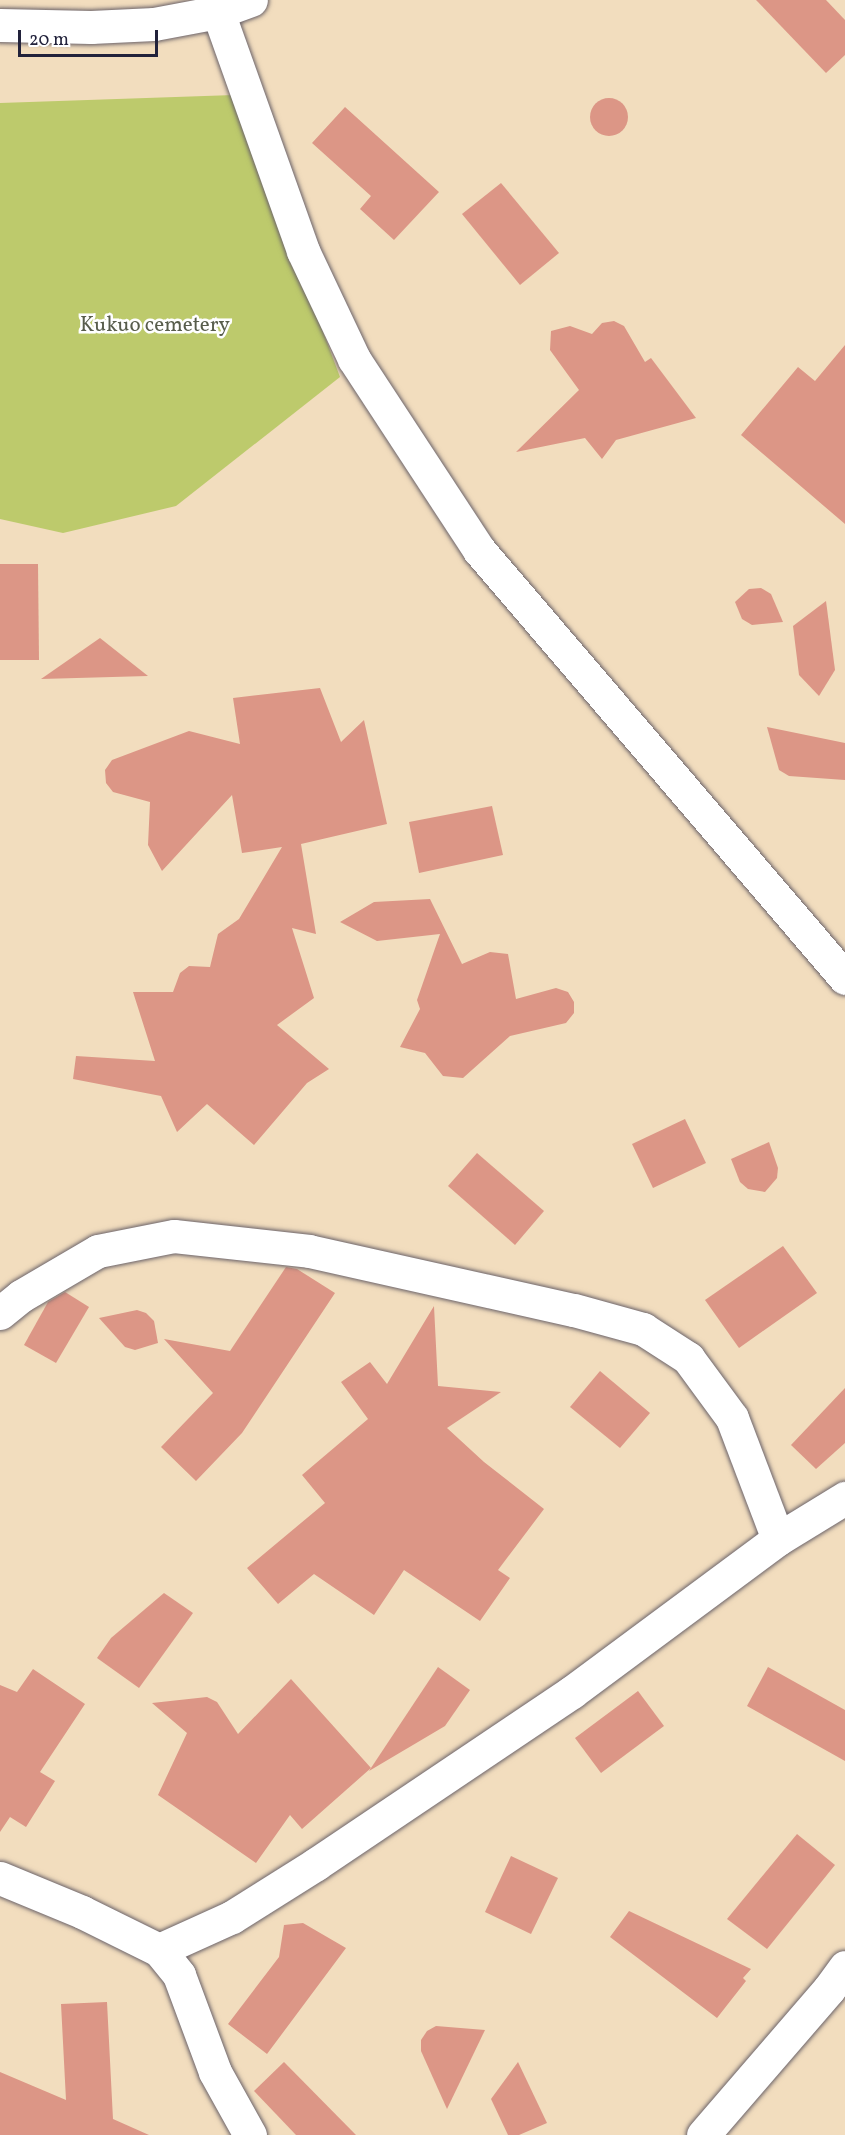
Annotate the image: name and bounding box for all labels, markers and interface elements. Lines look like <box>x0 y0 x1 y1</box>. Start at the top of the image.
scale bar <box>21 18 160 56</box>
text: 20 m <box>29 28 69 53</box>
park label: Kukuo cemetery <box>80 313 230 339</box>

